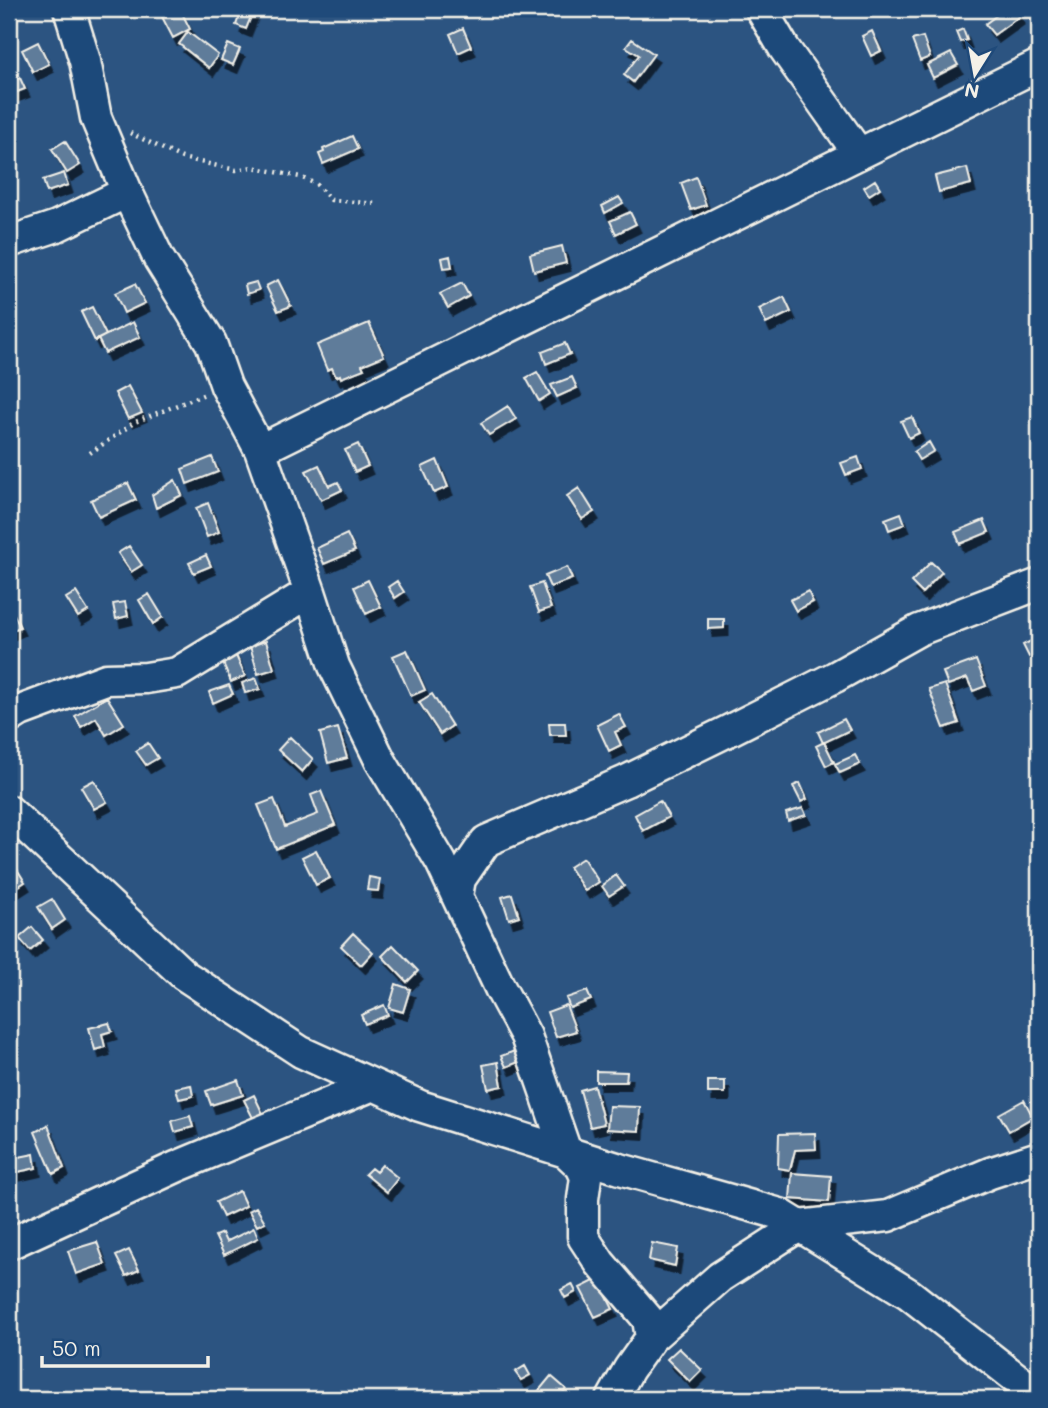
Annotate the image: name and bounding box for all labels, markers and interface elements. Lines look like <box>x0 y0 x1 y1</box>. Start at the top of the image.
north arrow <box>940 38 1010 108</box>
text: N <box>962 78 981 105</box>
scale bar <box>42 1324 208 1368</box>
text: 50 m <box>52 1334 101 1361</box>

